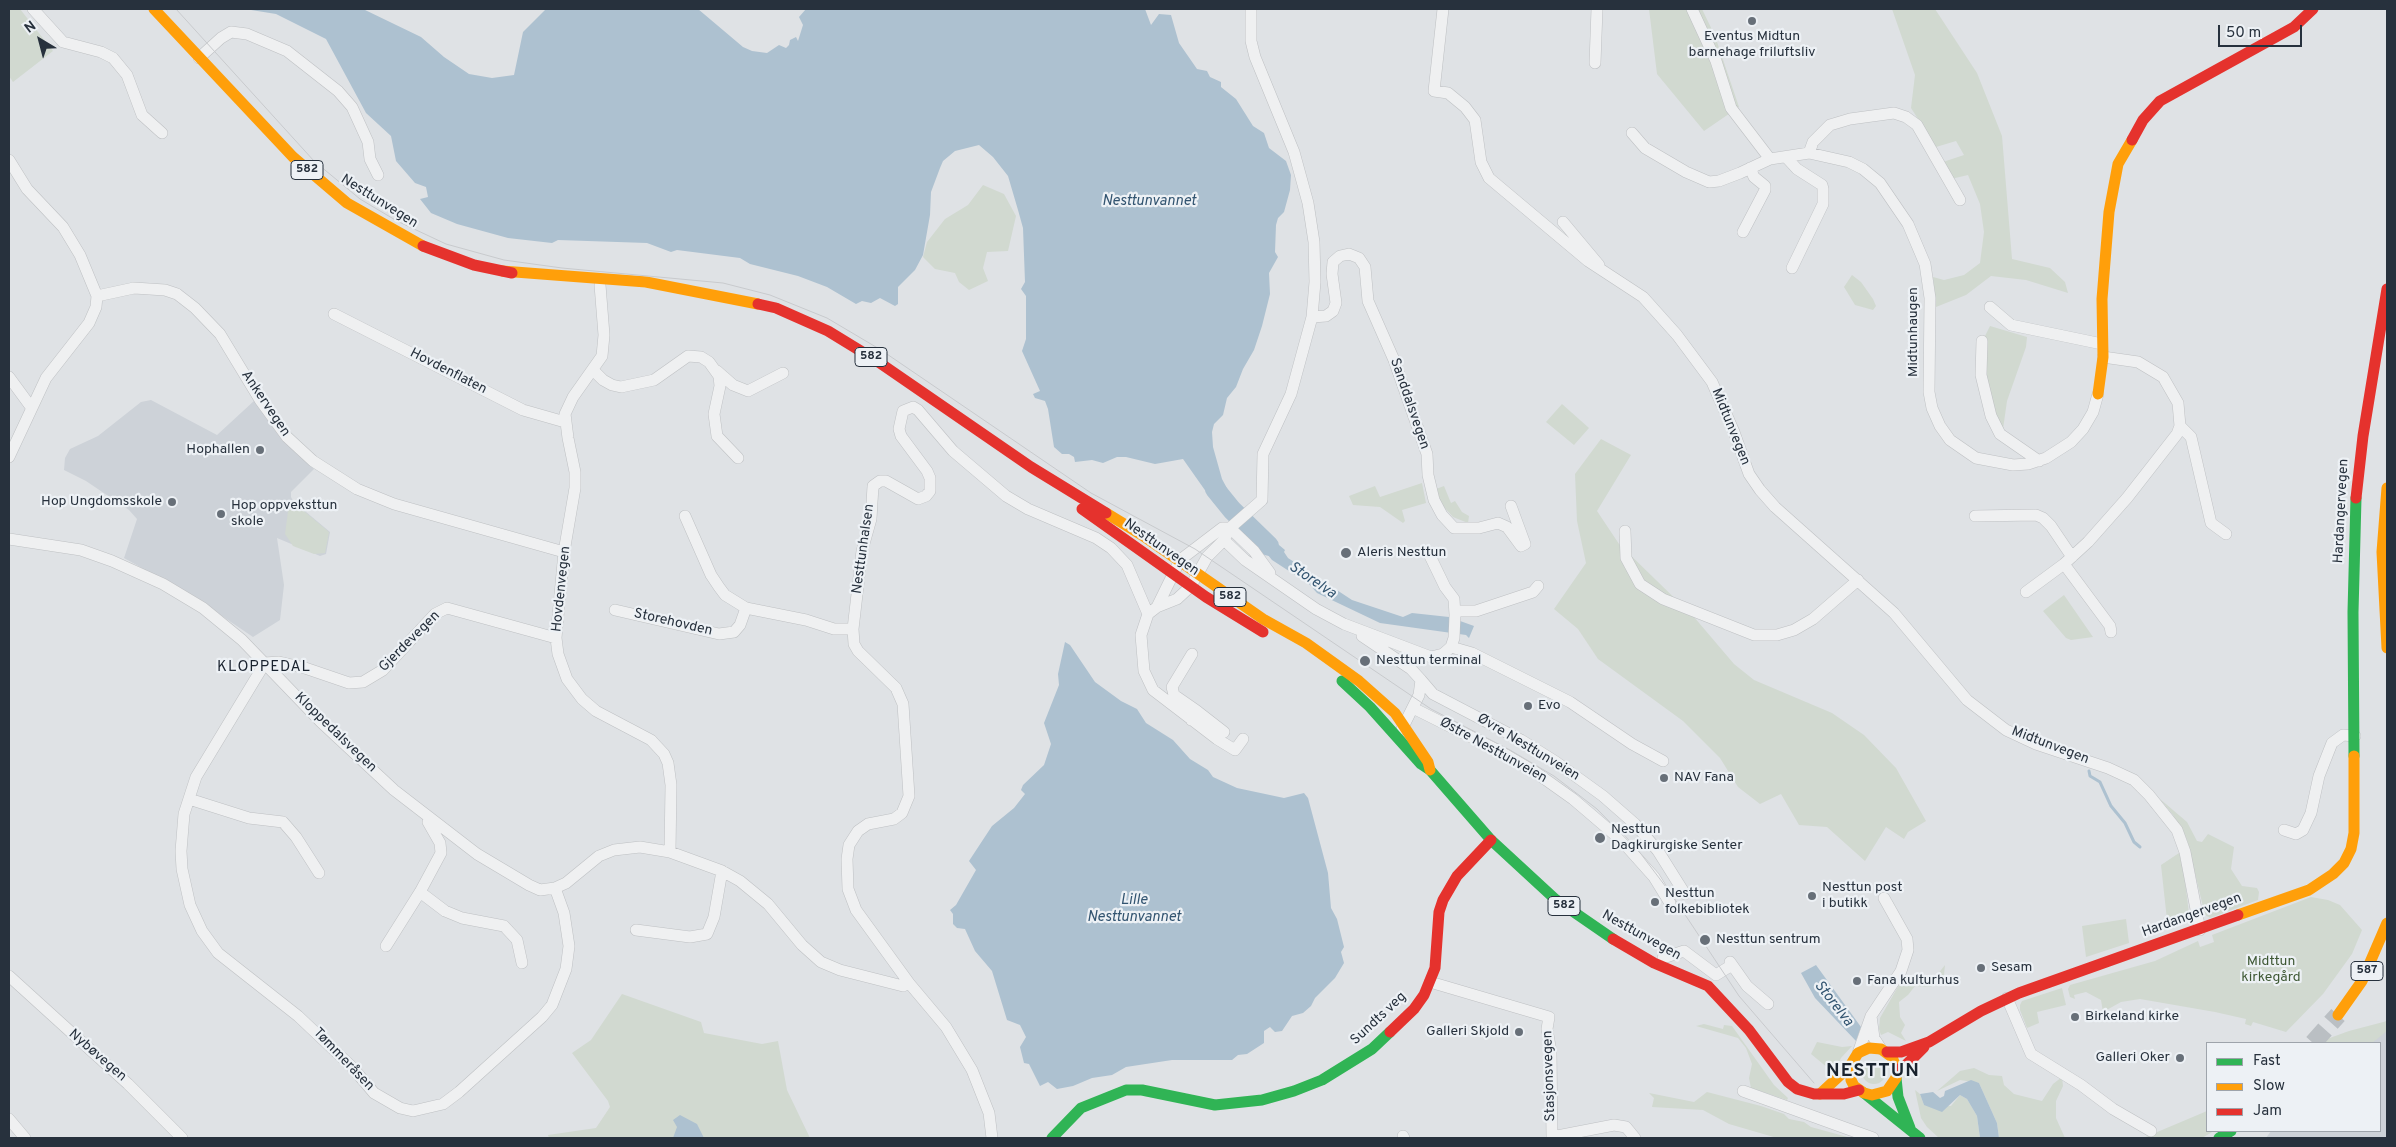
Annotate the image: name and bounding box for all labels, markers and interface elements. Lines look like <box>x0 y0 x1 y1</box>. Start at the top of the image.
north arrow <box>15 15 65 65</box>
marker: Eventus Midtun barnehage friluftsliv <box>1746 15 1758 27</box>
scale bar <box>2221 15 2305 47</box>
text: N <box>22 18 40 37</box>
text: 50 m <box>2226 24 2261 43</box>
place label: Eventus Midtun barnehage friluftsliv <box>1689 29 1815 62</box>
road number: 582 <box>291 160 323 180</box>
street label: Nesttunvegen <box>337 172 421 232</box>
water label: Nesttunvannet <box>1102 193 1196 211</box>
street label: Midtunhaugen <box>1906 287 1922 377</box>
street label: Hovdenflaten <box>407 345 489 399</box>
road number: 582 <box>855 348 887 367</box>
street label: Sanddalsvegen <box>1386 356 1432 452</box>
street label: Ankervegen <box>237 368 293 440</box>
street label: Midtunvegen <box>1707 386 1753 468</box>
place label: Hophallen <box>186 442 250 458</box>
marker: Hophallen <box>254 444 266 456</box>
street label: Hardangervegen <box>2331 458 2353 564</box>
place label: Hop Ungdomsskole <box>41 494 162 510</box>
marker: Hop Ungdomsskole <box>166 496 178 508</box>
place label: Hop oppveksttun skole <box>231 498 337 530</box>
street label: Nesttunhalsen <box>849 503 879 595</box>
marker: Hop oppveksttun skole <box>215 508 227 520</box>
street label: Nesttunvegen <box>1120 516 1202 580</box>
street label: Hovdenvegen <box>549 545 575 633</box>
place label: Aleris Nesttun <box>1357 545 1446 561</box>
marker: Aleris Nesttun <box>1339 546 1353 560</box>
water label: Storelva <box>1285 559 1339 603</box>
road number: 582 <box>1214 588 1246 606</box>
street label: Storehovden <box>632 606 714 640</box>
street label: Gjerdevegen <box>376 608 444 676</box>
place label: Nesttun terminal <box>1376 653 1482 669</box>
marker: Nesttun terminal <box>1358 654 1372 668</box>
district label: KLOPPEDAL <box>216 659 312 677</box>
street label: Kloppedalsvegen <box>290 689 380 777</box>
place label: Evo <box>1538 698 1561 714</box>
marker: Evo <box>1522 700 1534 712</box>
street label: Øvre Nesttunveien <box>1474 711 1582 785</box>
street label: Østre Nesttunveien <box>1436 714 1550 788</box>
street label: Midtunvegen <box>2009 724 2091 768</box>
place label: NAV Fana <box>1674 770 1734 786</box>
marker: NAV Fana <box>1658 772 1670 784</box>
place label: Nesttun Dagkirurgiske Senter <box>1611 822 1743 854</box>
marker: Nesttun Dagkirurgiske Senter <box>1593 831 1607 845</box>
place label: Nesttun post i butikk <box>1822 880 1902 912</box>
place label: Nesttun folkebibliotek <box>1665 886 1750 919</box>
marker: Nesttun post i butikk <box>1806 890 1818 902</box>
street label: Hardangervegen <box>2140 890 2244 942</box>
water label: Lille Nesttunvannet <box>1087 892 1181 927</box>
road number: 582 <box>1548 896 1580 916</box>
marker: Nesttun folkebibliotek <box>1649 896 1661 908</box>
street label: Nesttunvegen <box>1599 907 1683 965</box>
place label: Nesttun sentrum <box>1716 932 1821 948</box>
marker: Nesttun sentrum <box>1698 933 1712 947</box>
park label: Midttun kirkegård <box>2241 954 2301 986</box>
place label: Sesam <box>1991 960 2032 976</box>
road number: 587 <box>2351 961 2383 980</box>
marker: Sesam <box>1975 962 1987 974</box>
place label: Fana kulturhus <box>1867 973 1959 989</box>
marker: Fana kulturhus <box>1851 975 1863 987</box>
water label: Storelva <box>1810 978 1856 1030</box>
street label: Sundts veg <box>1348 989 1410 1049</box>
place label: Birkeland kirke <box>2085 1009 2179 1025</box>
marker: Birkeland kirke <box>2069 1011 2081 1023</box>
place label: Galleri Skjold <box>1426 1024 1509 1040</box>
street label: Tømmeråsen <box>309 1025 377 1095</box>
street label: Nybøvegen <box>65 1026 129 1086</box>
marker: Galleri Skjold <box>1513 1026 1525 1038</box>
street label: Stasjonsvegen <box>1540 1030 1560 1122</box>
legend <box>2206 1042 2381 1132</box>
place label: Galleri Oker <box>2095 1050 2170 1066</box>
marker: Galleri Oker <box>2174 1052 2186 1064</box>
text: Fast <box>2253 1052 2281 1071</box>
district label: NESTTUN <box>1825 1061 1921 1083</box>
text: Slow <box>2253 1077 2285 1096</box>
text: Jam <box>2253 1102 2282 1121</box>

